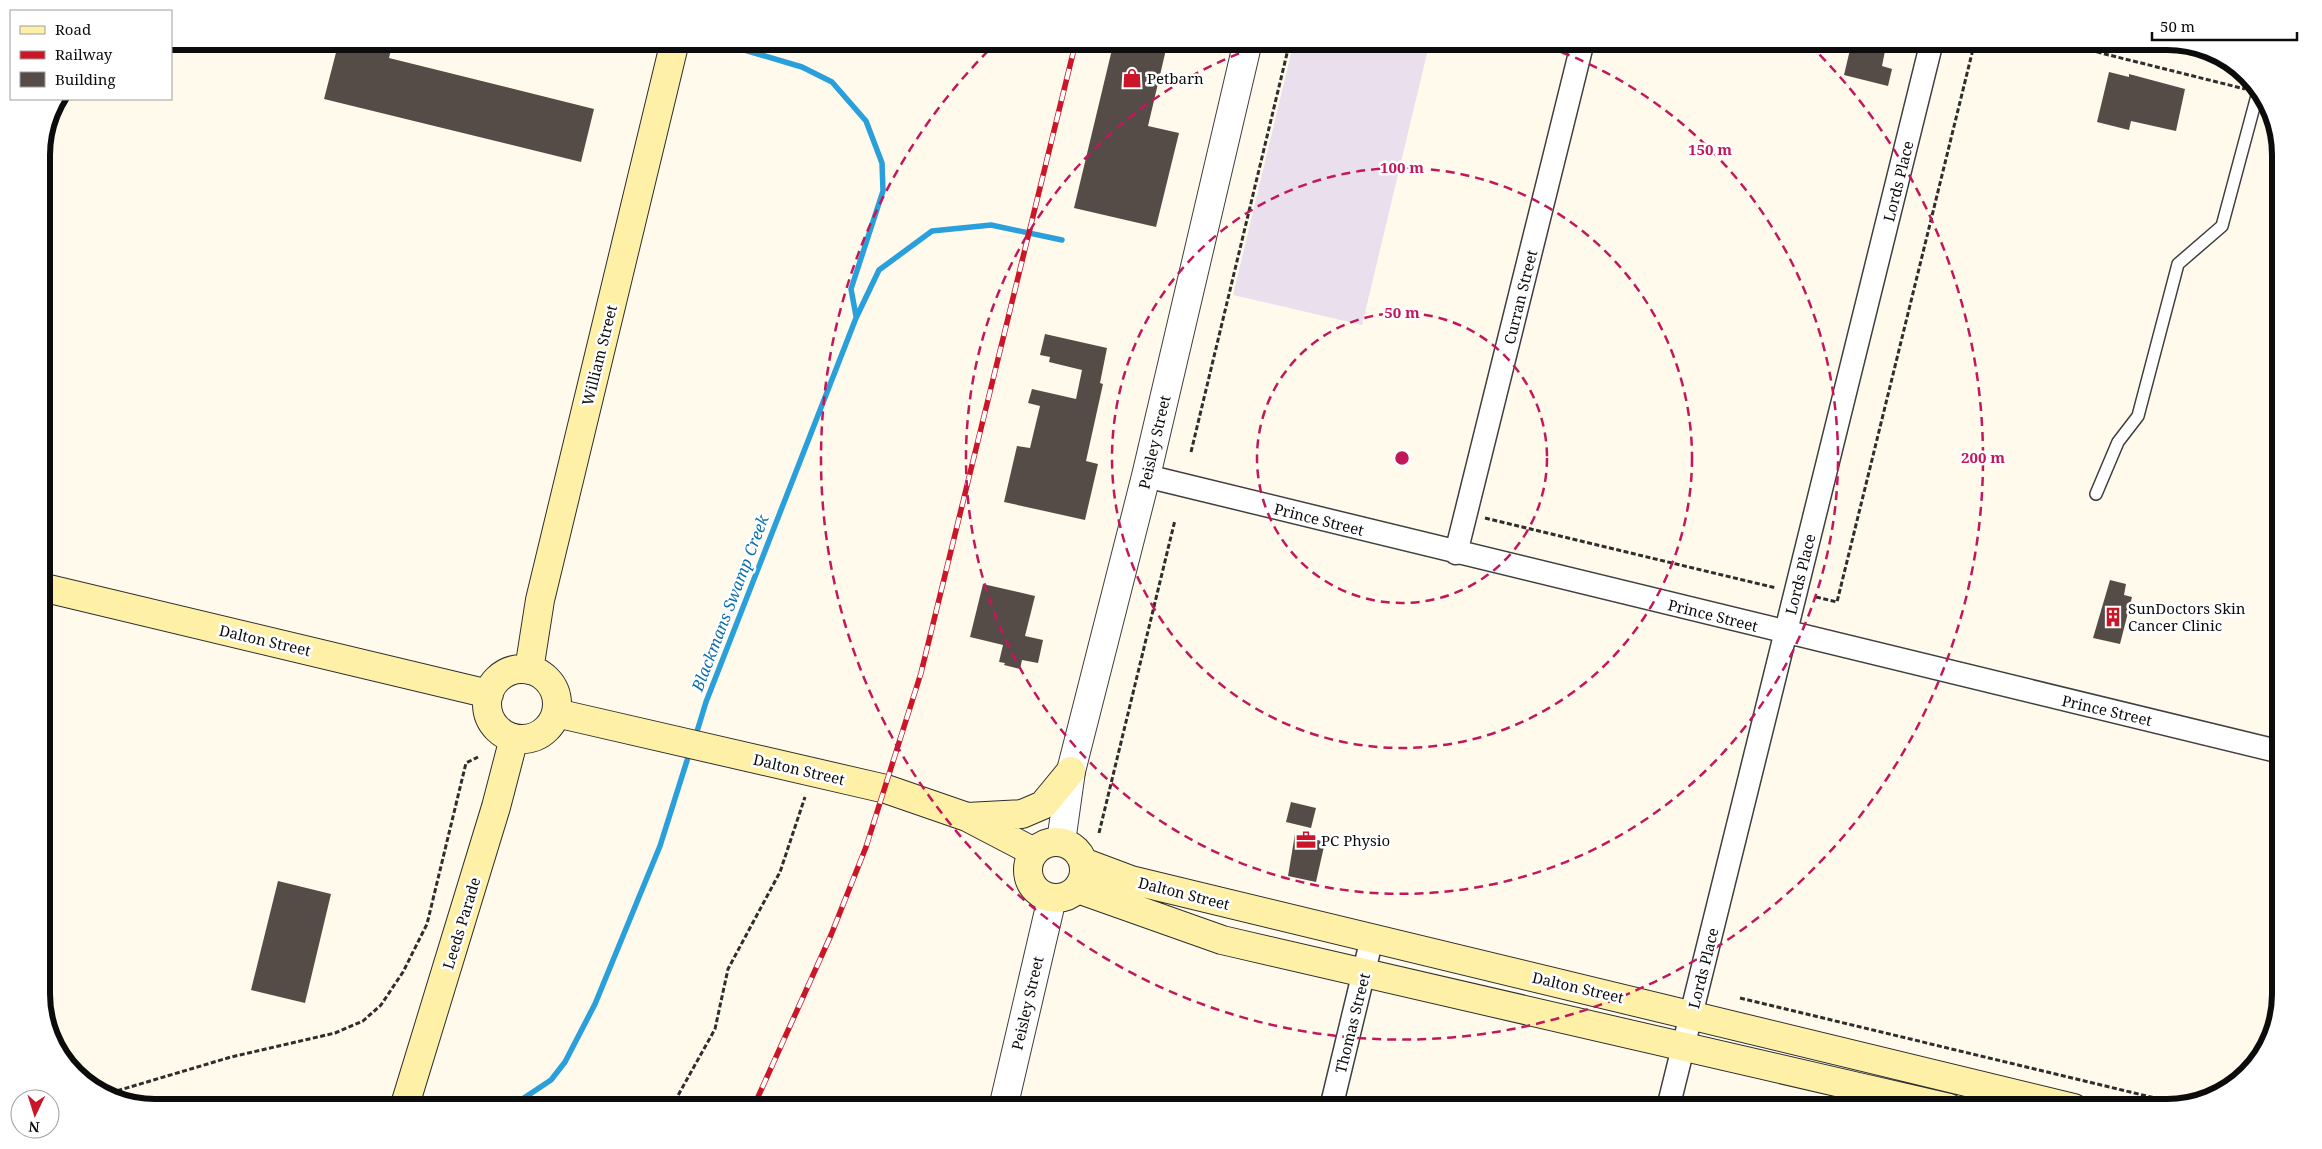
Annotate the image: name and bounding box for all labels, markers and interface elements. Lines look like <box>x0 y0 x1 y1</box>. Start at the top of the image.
legend <box>10 10 172 100</box>
scale bar <box>2152 10 2297 42</box>
text: 50 m <box>2160 16 2195 36</box>
text: Road <box>55 19 91 39</box>
text: Railway <box>55 44 113 64</box>
shop icon: Petbarn <box>1121 67 1143 89</box>
place label: Petbarn <box>1147 68 1204 88</box>
text: Building <box>55 69 116 89</box>
text: 150 m <box>1688 139 1732 159</box>
street label: Lords Place <box>1878 139 1918 223</box>
text: 100 m <box>1380 157 1424 177</box>
street label: Curran Street <box>1499 248 1541 346</box>
text: 50 m <box>1384 302 1420 322</box>
street label: William Street <box>577 303 621 407</box>
street label: Peisley Street <box>1134 393 1174 491</box>
text: 200 m <box>1961 447 2005 467</box>
centre of rings <box>1393 449 1411 467</box>
street label: Prince Street <box>1272 498 1366 540</box>
water label: Blackmans Swamp Creek <box>686 511 774 695</box>
street label: Lords Place <box>1780 532 1820 616</box>
street label: Prince Street <box>1666 594 1760 636</box>
place label: SunDoctors Skin Cancer Clinic <box>2128 598 2246 635</box>
building icon: SunDoctors Skin Cancer Clinic <box>2102 606 2124 628</box>
street label: Dalton Street <box>217 620 313 660</box>
street label: Prince Street <box>2060 690 2154 730</box>
street label: Dalton Street <box>751 749 847 789</box>
office icon: PC Physio <box>1295 829 1317 851</box>
place label: PC Physio <box>1321 830 1390 850</box>
street label: Dalton Street <box>1136 872 1232 914</box>
street label: Leeds Parade <box>438 875 484 971</box>
street label: Lords Place <box>1683 926 1723 1010</box>
street label: Peisley Street <box>1007 954 1047 1052</box>
street label: Dalton Street <box>1530 967 1626 1007</box>
street label: Thomas Street <box>1330 971 1374 1075</box>
north arrow <box>10 1089 60 1139</box>
text: N <box>28 1118 40 1137</box>

